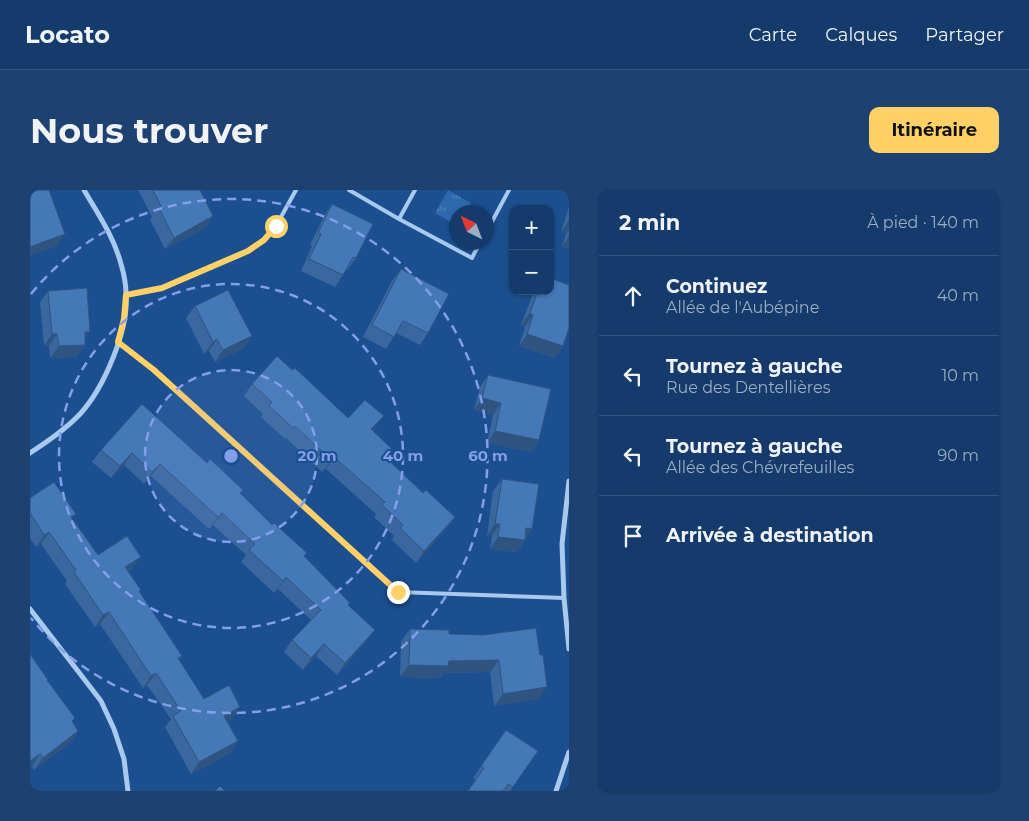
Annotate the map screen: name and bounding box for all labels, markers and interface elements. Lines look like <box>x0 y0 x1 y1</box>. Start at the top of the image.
text: Locato <box>25 20 110 49</box>
text: Carte <box>749 24 797 46</box>
text: Calques <box>825 24 897 46</box>
text: Partager <box>925 24 1004 46</box>
button: Itinéraire <box>869 107 999 153</box>
text: Nous trouver <box>30 109 268 152</box>
north arrow <box>449 205 494 250</box>
map controls <box>509 205 554 295</box>
button: + <box>509 205 554 250</box>
text: 2 min <box>619 210 680 235</box>
text: À pied · 140 m <box>867 213 979 232</box>
route start <box>265 215 288 238</box>
button: − <box>509 250 554 295</box>
text: Continuez <box>666 275 767 298</box>
icon: ahead <box>619 282 647 310</box>
text: 40 m <box>937 286 979 305</box>
text: Allée de l'Aubépine <box>666 298 819 317</box>
text: Tournez à gauche <box>666 355 843 378</box>
icon: left <box>619 362 647 390</box>
text: 10 m <box>941 366 979 385</box>
text: Rue des Dentellières <box>666 378 831 397</box>
text: Tournez à gauche <box>666 435 843 458</box>
icon: left <box>619 442 647 470</box>
text: 20 m <box>297 446 337 465</box>
text: 40 m <box>383 446 423 465</box>
text: 60 m <box>468 446 508 465</box>
text: 90 m <box>937 446 979 465</box>
centre of rings <box>222 447 240 465</box>
text: Allée des Chévrefeuilles <box>666 458 854 477</box>
icon: arrive <box>619 522 647 550</box>
text: Arrivée à destination <box>666 524 874 547</box>
route end <box>387 581 410 604</box>

